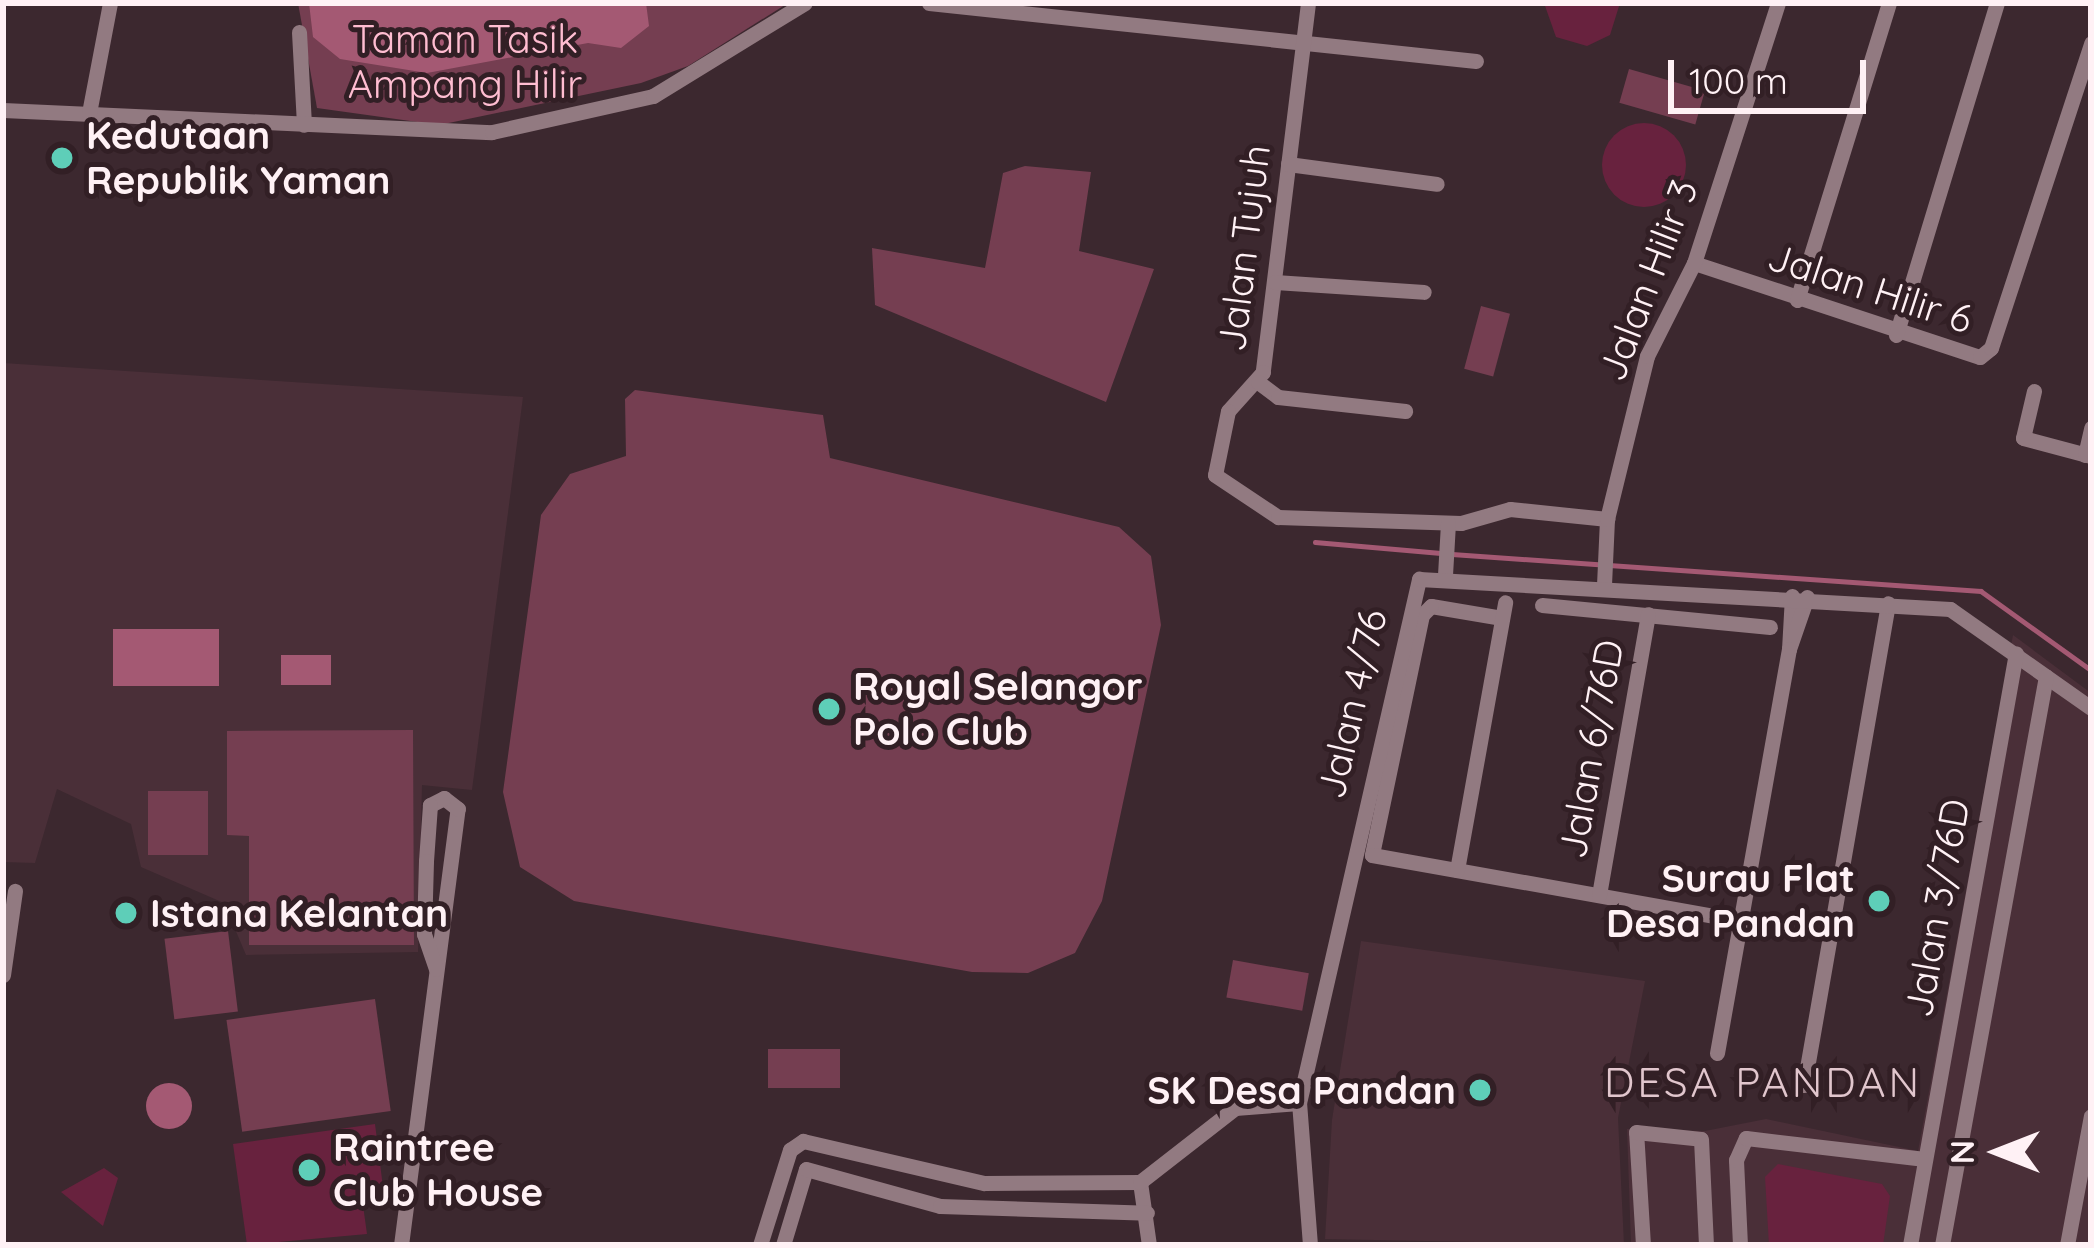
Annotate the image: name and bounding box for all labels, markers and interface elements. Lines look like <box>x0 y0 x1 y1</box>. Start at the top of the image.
park label: Taman Tasik Ampang Hilir <box>348 17 582 108</box>
scale bar <box>1674 36 1872 110</box>
text: 100 m <box>1689 58 1788 103</box>
place label: Kedutaan Republik Yaman <box>86 113 391 204</box>
street label: Jalan Tujuh <box>1208 142 1280 354</box>
marker: Kedutaan Republik Yaman <box>49 145 75 171</box>
street label: Jalan Hilir 3 <box>1588 173 1708 387</box>
street label: Jalan Hilir 6 <box>1762 233 1978 343</box>
street label: Jalan 4/76 <box>1308 605 1396 803</box>
street label: Jalan 6/76D <box>1549 636 1633 862</box>
place label: Royal Selangor Polo Club <box>853 664 1143 755</box>
marker: Royal Selangor Polo Club <box>816 696 842 722</box>
street label: Jalan 3/76D <box>1895 795 1979 1021</box>
place label: Surau Flat Desa Pandan <box>1606 856 1855 947</box>
marker: Surau Flat Desa Pandan <box>1866 888 1892 914</box>
place label: Istana Kelantan <box>150 890 448 936</box>
marker: Istana Kelantan <box>113 900 139 926</box>
district label: DESA PANDAN <box>1604 1057 1922 1107</box>
place label: SK Desa Pandan <box>1147 1067 1456 1113</box>
marker: SK Desa Pandan <box>1467 1077 1493 1103</box>
north arrow <box>1938 1092 2058 1212</box>
place label: Raintree Club House <box>333 1125 543 1216</box>
text: N <box>1941 1140 1982 1164</box>
marker: Raintree Club House <box>296 1157 322 1183</box>

